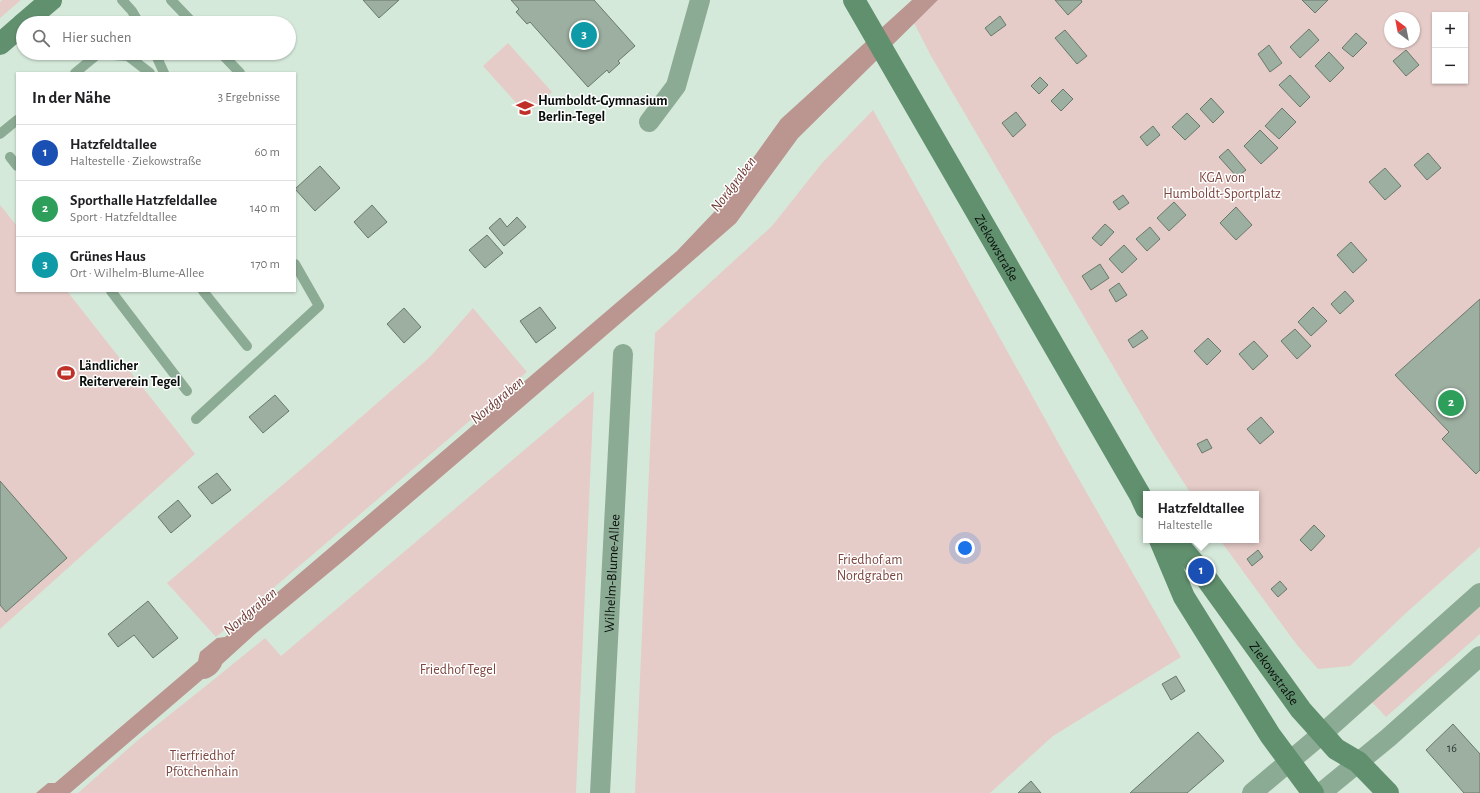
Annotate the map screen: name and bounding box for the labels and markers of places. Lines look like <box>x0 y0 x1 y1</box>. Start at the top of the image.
pin: 3 <box>571 20 597 50</box>
place label: Humboldt-Gymnasium Berlin-Tegel <box>538 94 668 124</box>
school or university icon: Humboldt-Gymnasium Berlin-Tegel <box>515 98 535 118</box>
place label: Ländlicher Reiterverein Tegel <box>79 359 180 389</box>
sports icon: Ländlicher Reiterverein Tegel <box>56 363 76 383</box>
pin: 2 <box>1438 388 1464 418</box>
pin: 1 <box>1188 556 1214 586</box>

